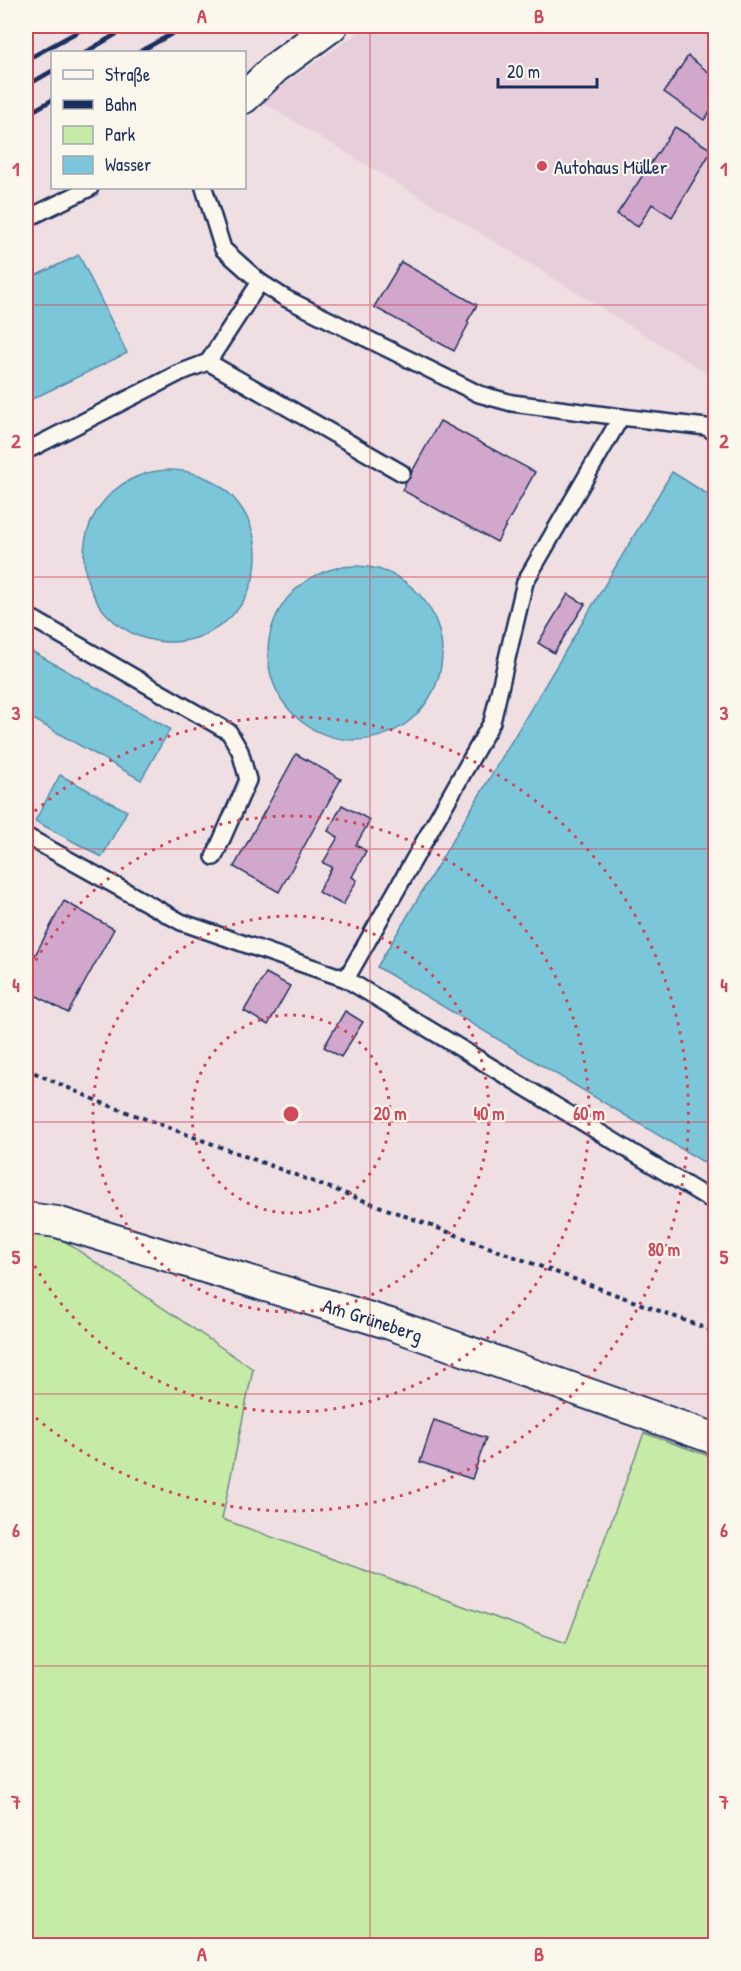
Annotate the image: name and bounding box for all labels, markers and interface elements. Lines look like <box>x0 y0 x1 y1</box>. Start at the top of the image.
text: A <box>197 2 207 29</box>
text: B <box>534 2 544 29</box>
legend <box>51 51 246 189</box>
scale bar <box>498 51 597 89</box>
text: 20 m <box>507 59 540 84</box>
text: Straße <box>105 62 150 87</box>
text: Bahn <box>105 92 137 117</box>
text: Park <box>105 122 136 147</box>
text: Wasser <box>105 152 151 177</box>
place label: Autohaus Müller <box>554 153 668 180</box>
text: 1 <box>12 155 20 182</box>
text: 1 <box>720 155 728 182</box>
marker: Autohaus Müller <box>535 159 549 173</box>
text: 2 <box>11 427 21 454</box>
text: 2 <box>719 427 729 454</box>
text: 3 <box>12 699 21 726</box>
text: 3 <box>720 699 729 726</box>
text: 4 <box>12 971 20 998</box>
text: 4 <box>720 971 728 998</box>
text: 20 m <box>374 1101 406 1126</box>
text: 40 m <box>473 1101 505 1126</box>
text: 60 m <box>573 1101 605 1126</box>
centre of rings <box>281 1104 301 1124</box>
text: 80 m <box>648 1237 680 1262</box>
text: 5 <box>12 1243 21 1270</box>
text: 5 <box>720 1243 729 1270</box>
street label: Am Grüneberg <box>320 1291 427 1348</box>
text: 6 <box>12 1516 20 1543</box>
text: 6 <box>720 1516 728 1543</box>
text: 7 <box>10 1788 21 1815</box>
text: 7 <box>718 1788 729 1815</box>
text: A <box>197 1940 207 1967</box>
text: B <box>534 1940 544 1967</box>

